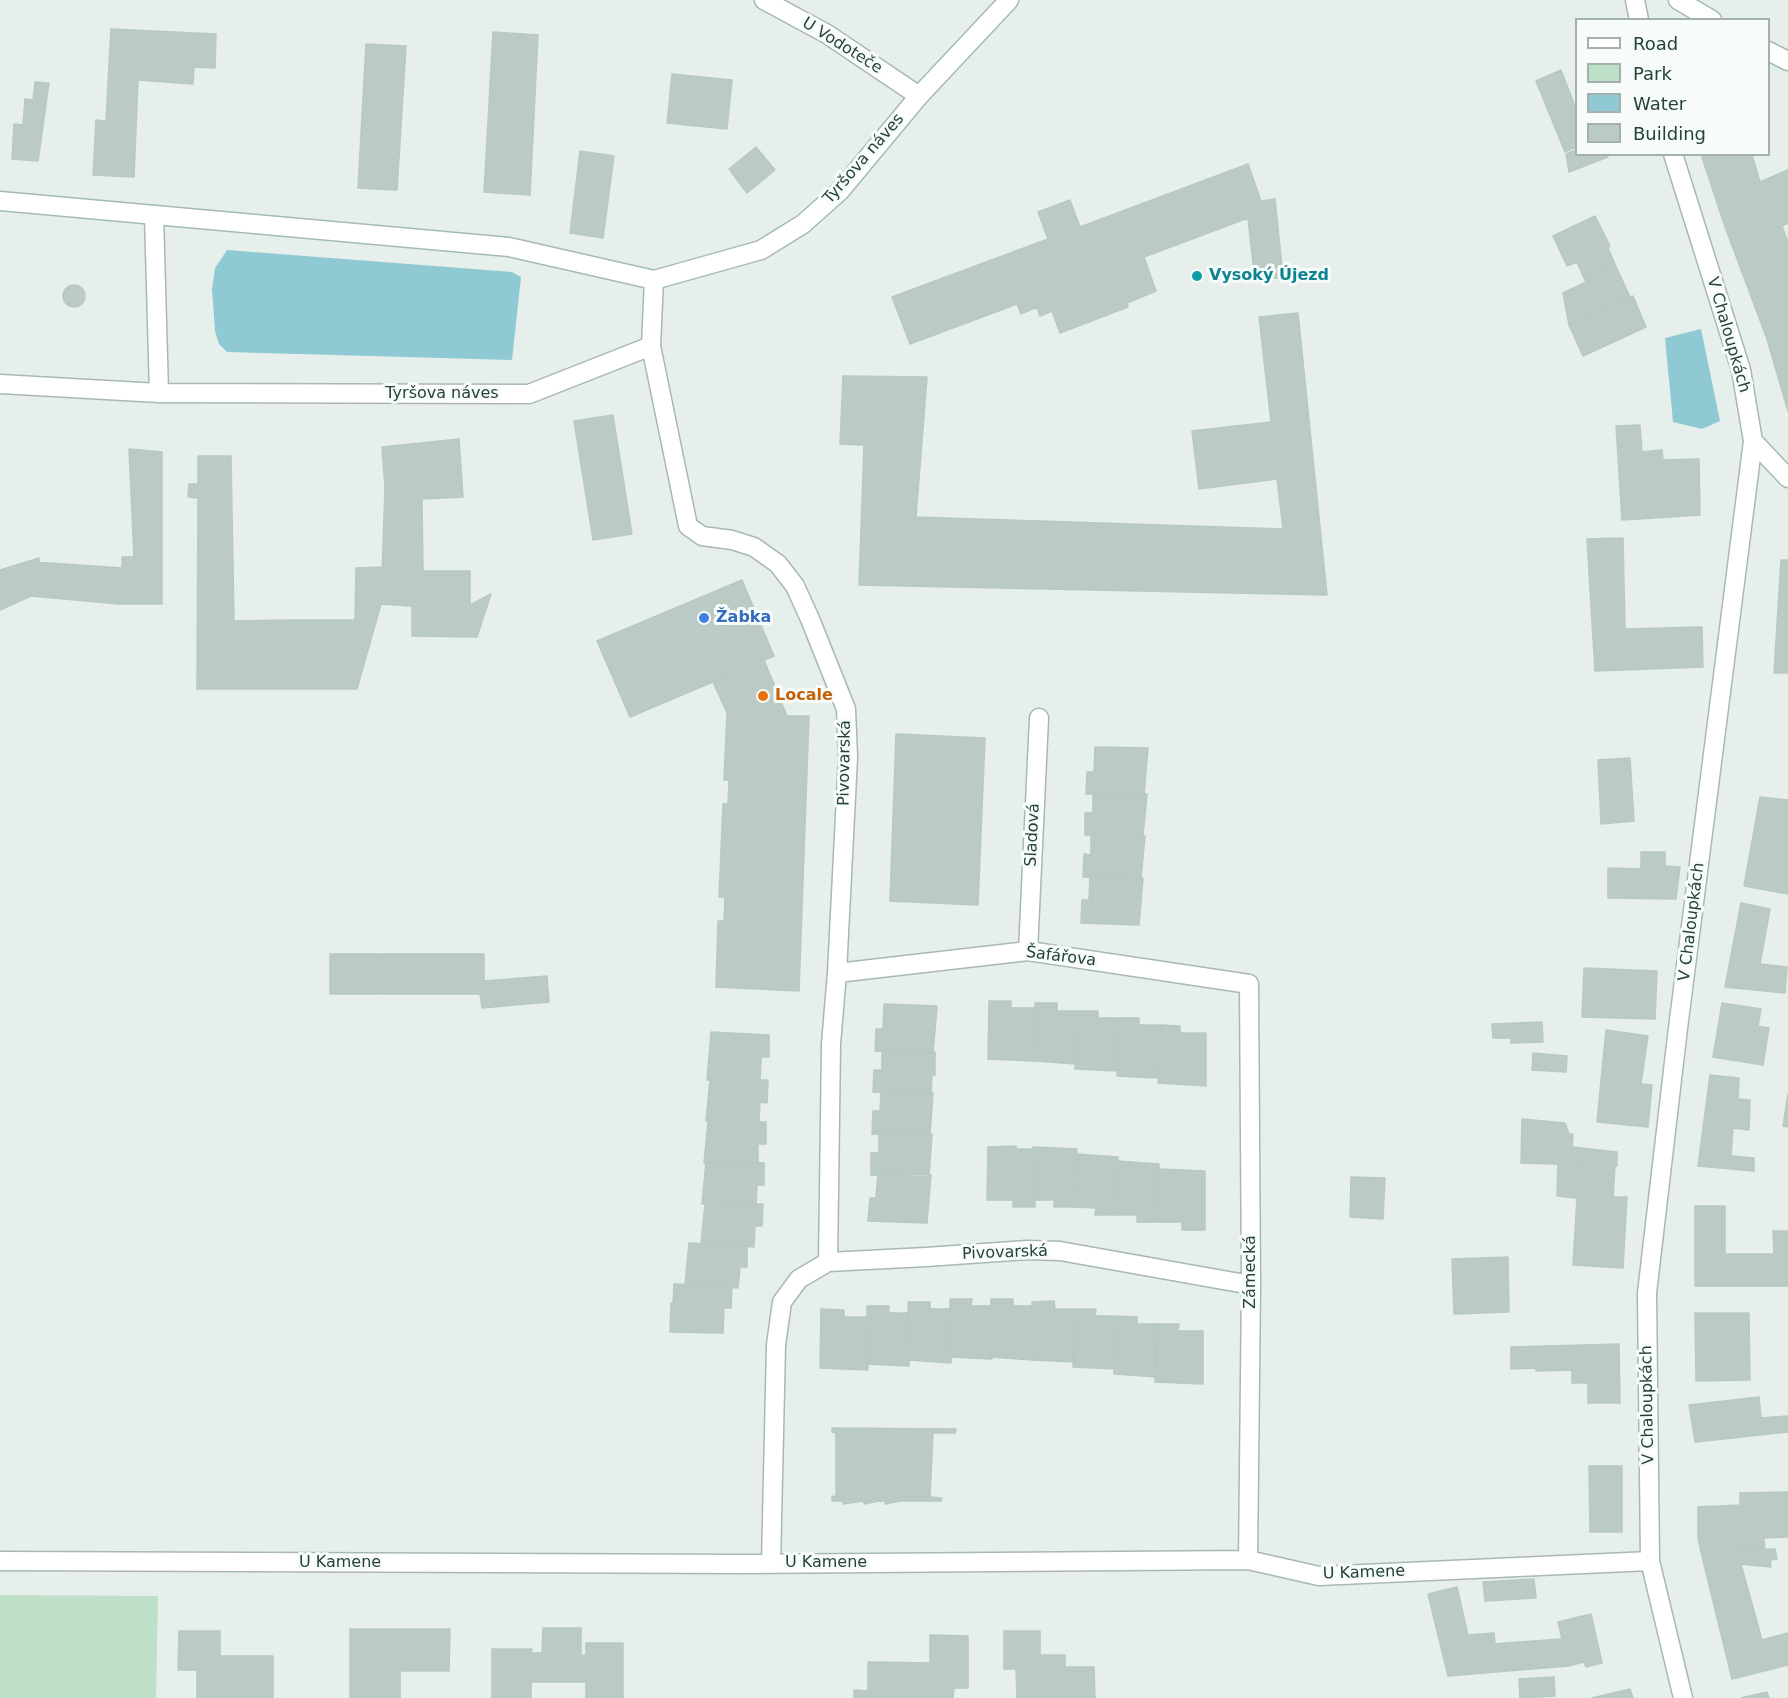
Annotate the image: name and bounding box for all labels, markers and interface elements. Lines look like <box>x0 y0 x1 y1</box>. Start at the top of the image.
street label: U Vodoteče <box>798 14 886 78</box>
legend <box>1575 18 1770 156</box>
text: Road <box>1633 33 1678 54</box>
text: Park <box>1633 63 1672 84</box>
text: Water <box>1633 93 1686 114</box>
street label: Tyršova náves <box>820 110 908 208</box>
text: Building <box>1633 123 1706 144</box>
place label: Vysoký Újezd <box>1209 266 1329 286</box>
marker: Vysoký Újezd <box>1190 269 1204 283</box>
street label: V Chaloupkách <box>1702 275 1754 395</box>
street label: Tyršova náves <box>385 384 499 404</box>
place label: Žabka <box>716 608 771 628</box>
marker: Žabka <box>697 611 711 625</box>
place label: Locale <box>775 686 833 706</box>
marker: Locale <box>756 689 770 703</box>
street label: Pivovarská <box>835 720 855 806</box>
street label: Sladová <box>1022 803 1044 867</box>
street label: V Chaloupkách <box>1675 862 1709 982</box>
street label: Šafářova <box>1025 943 1097 971</box>
street label: Zámecká <box>1241 1235 1261 1309</box>
street label: Pivovarská <box>962 1242 1048 1264</box>
street label: V Chaloupkách <box>1637 1345 1659 1465</box>
street label: U Kamene <box>299 1553 381 1573</box>
street label: U Kamene <box>785 1553 867 1573</box>
street label: U Kamene <box>1323 1562 1405 1584</box>

